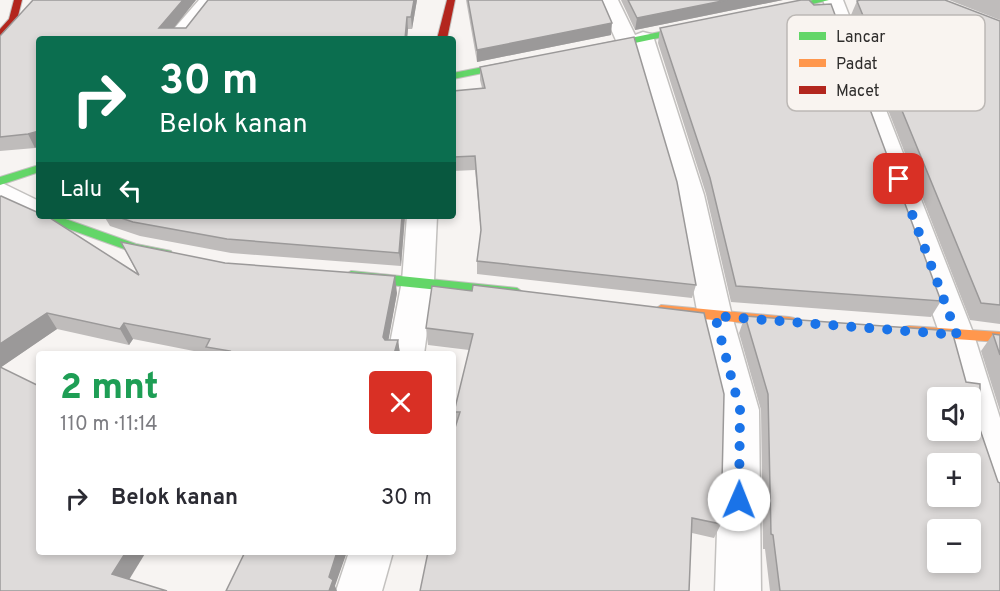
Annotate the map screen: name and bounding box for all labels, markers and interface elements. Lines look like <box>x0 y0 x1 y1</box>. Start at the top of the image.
legend <box>787 15 985 111</box>
text: Lancar <box>836 28 886 48</box>
text: Padat <box>836 55 878 75</box>
text: 30 m <box>159 56 258 109</box>
icon: right <box>60 60 138 138</box>
text: Macet <box>836 82 880 102</box>
text: Belok kanan <box>159 108 308 142</box>
pin <box>873 153 924 204</box>
icon: arrive <box>882 162 915 195</box>
icon: left <box>114 174 147 207</box>
text: Lalu <box>60 177 102 204</box>
text: 2 mnt <box>60 366 159 412</box>
button: close <box>369 371 432 434</box>
map controls <box>927 387 981 573</box>
button: sound <box>927 387 981 441</box>
text: 110 m · 11:14 <box>60 412 158 438</box>
button: + <box>927 453 981 507</box>
position arrow <box>707 468 771 532</box>
icon: right <box>60 482 93 515</box>
text: Belok kanan <box>111 485 238 512</box>
text: 30 m <box>381 485 432 512</box>
button: − <box>927 519 981 573</box>

